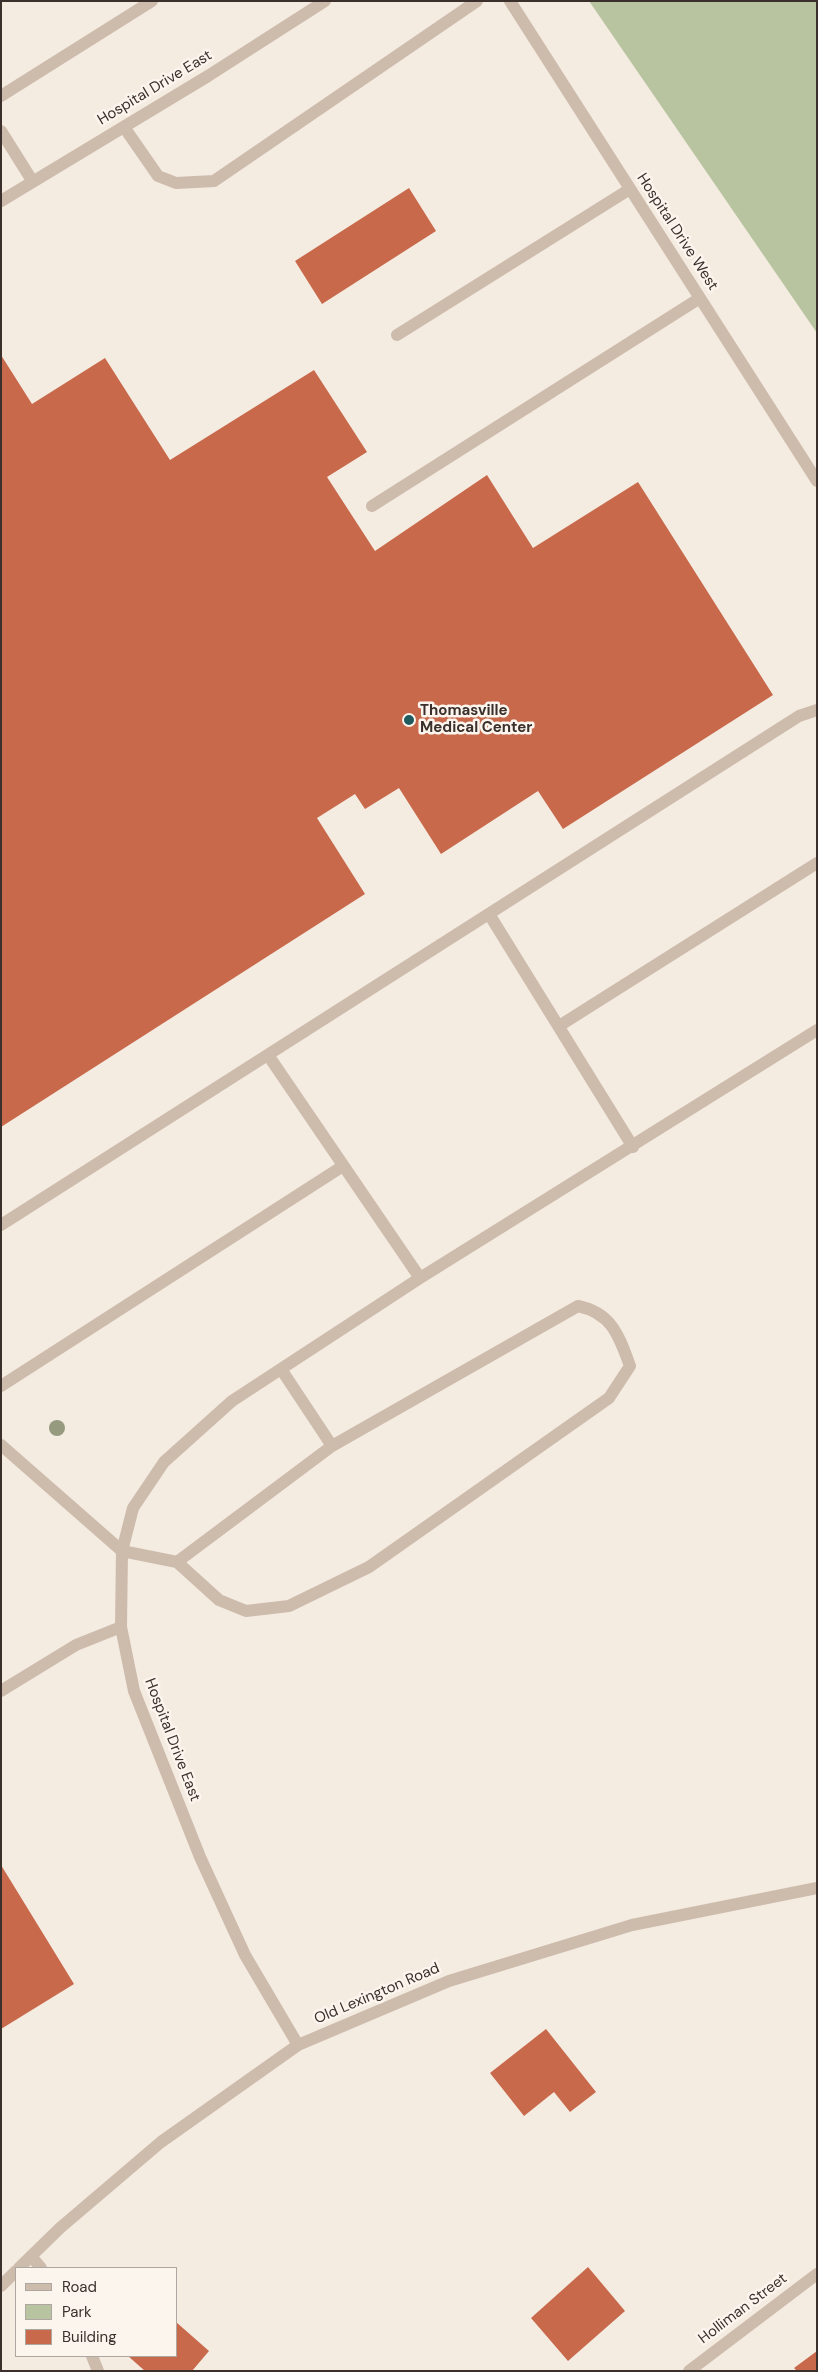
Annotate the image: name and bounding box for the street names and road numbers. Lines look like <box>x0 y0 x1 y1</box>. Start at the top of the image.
street label: Hospital Drive East <box>95 47 215 129</box>
street label: Hospital Drive West <box>632 170 722 294</box>
street label: Hospital Drive East <box>140 1676 204 1804</box>
street label: Old Lexington Road <box>312 1959 442 2029</box>
street label: Holliman Street <box>695 2270 791 2348</box>

